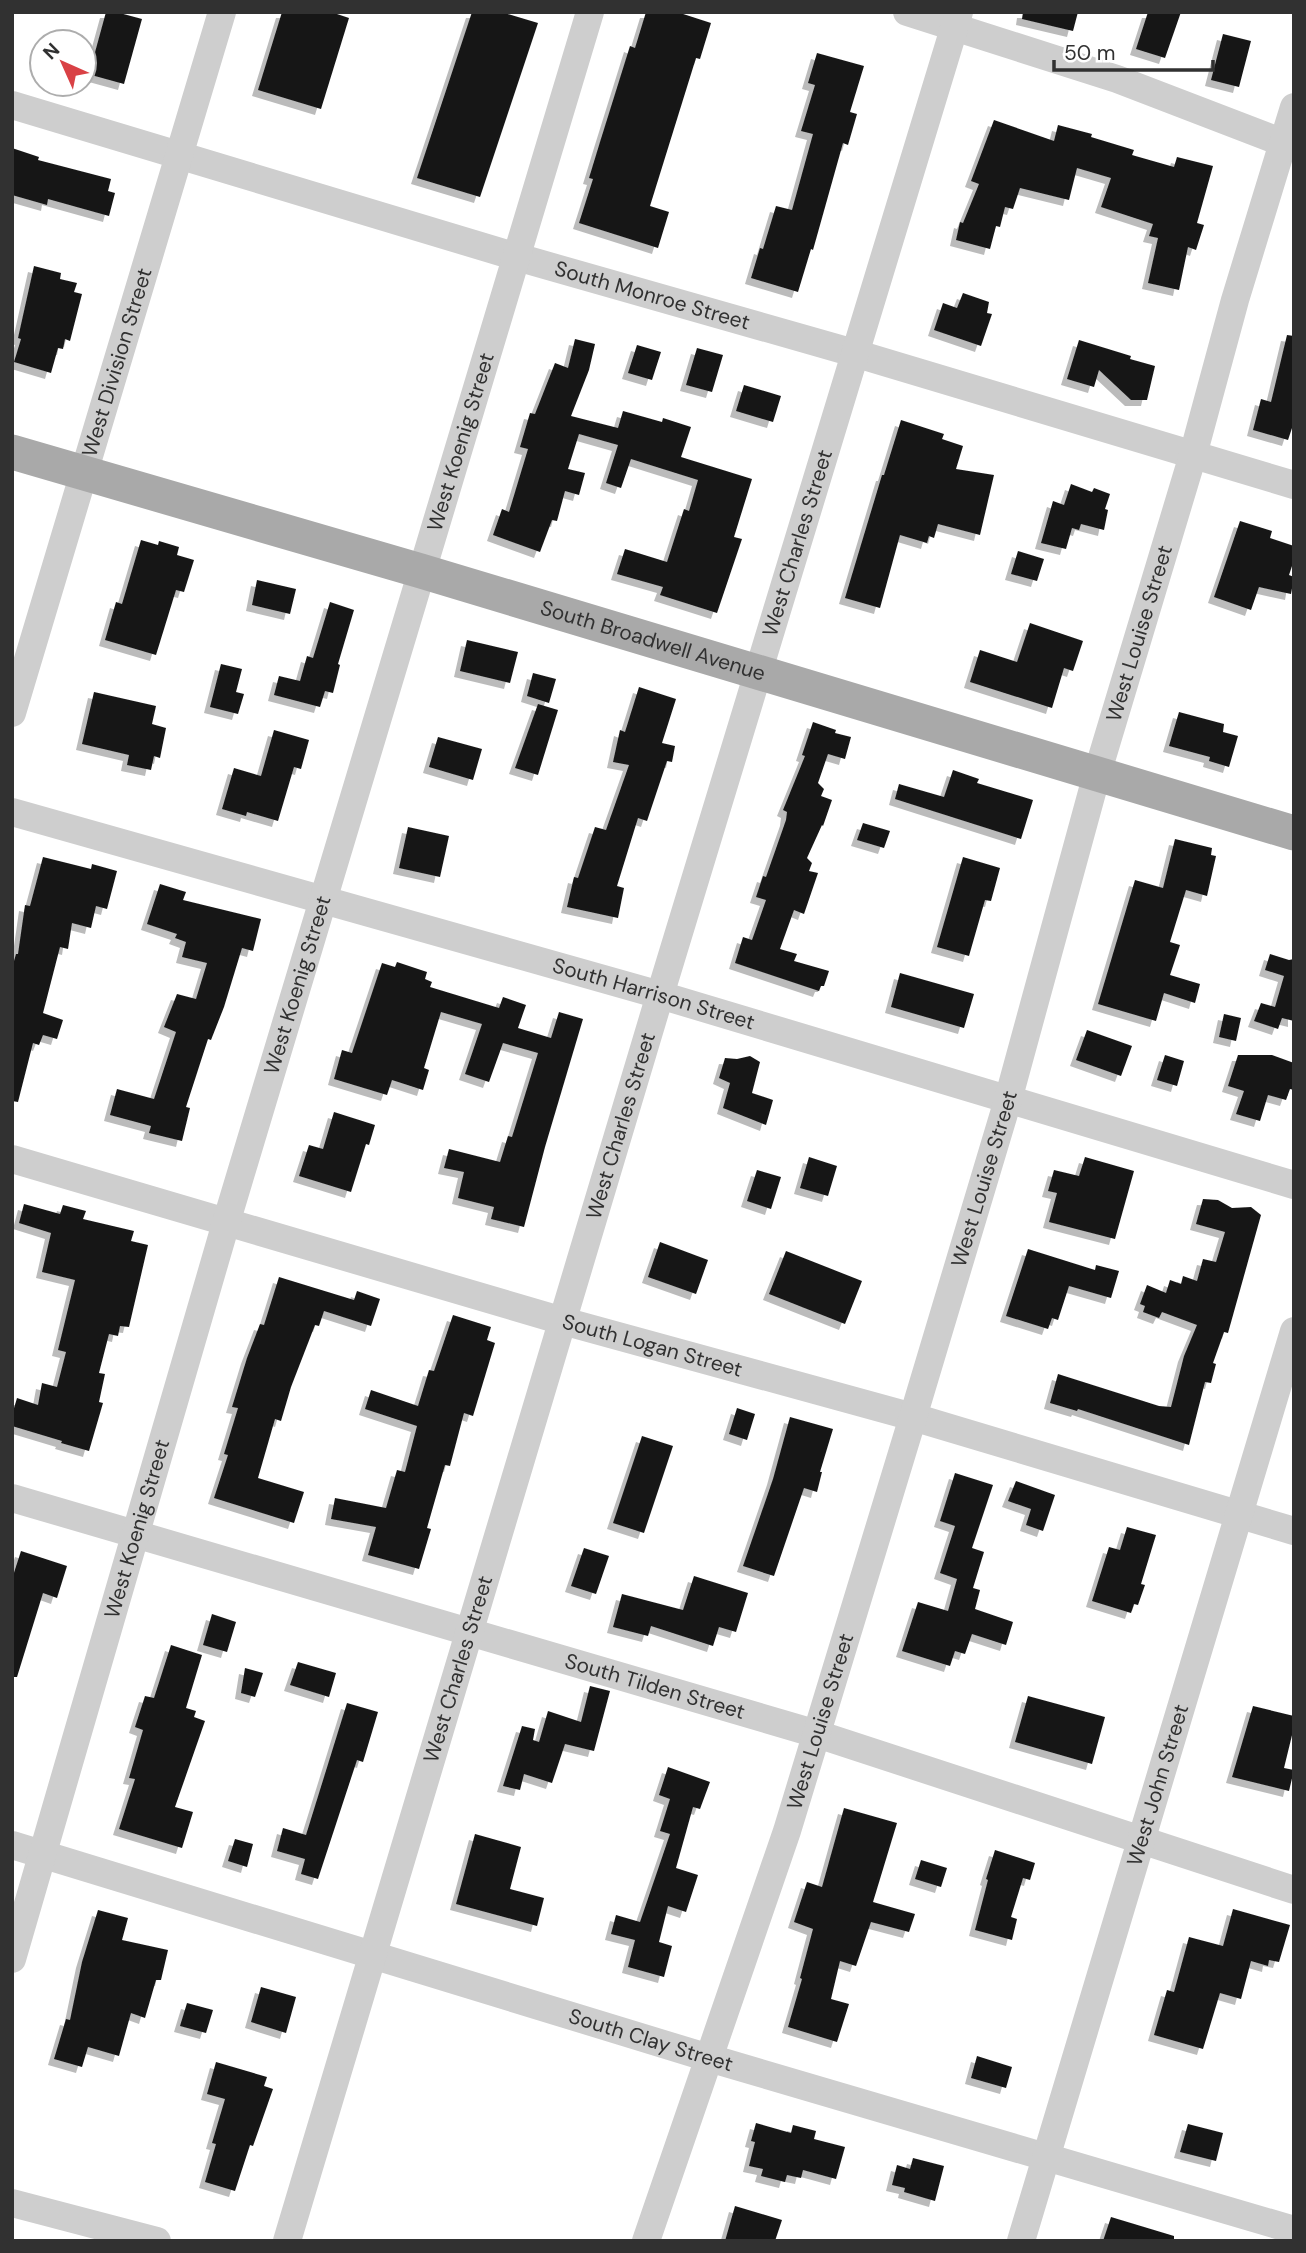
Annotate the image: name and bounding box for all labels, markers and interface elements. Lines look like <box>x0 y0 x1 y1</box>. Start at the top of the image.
north arrow <box>28 28 98 98</box>
scale bar <box>1054 28 1213 72</box>
text: N <box>38 38 65 65</box>
text: 50 m <box>1064 39 1115 67</box>
street label: South Monroe Street <box>551 254 753 337</box>
street label: West Division Street <box>75 264 159 460</box>
street label: West Koenig Street <box>421 349 501 535</box>
street label: West Charles Street <box>756 446 839 640</box>
street label: West Louise Street <box>1100 542 1179 725</box>
street label: South Broadwell Avenue <box>537 594 769 688</box>
street label: West Koenig Street <box>257 892 338 1078</box>
street label: South Harrison Street <box>549 951 758 1037</box>
street label: West Charles Street <box>580 1029 662 1223</box>
street label: West Louise Street <box>945 1087 1024 1270</box>
street label: South Logan Street <box>559 1307 746 1384</box>
street label: West Koenig Street <box>98 1436 176 1622</box>
street label: West Charles Street <box>417 1572 499 1766</box>
street label: West Louise Street <box>780 1630 860 1813</box>
street label: South Tilden Street <box>562 1647 748 1726</box>
street label: West John Street <box>1120 1701 1195 1869</box>
street label: South Clay Street <box>565 2002 736 2078</box>

